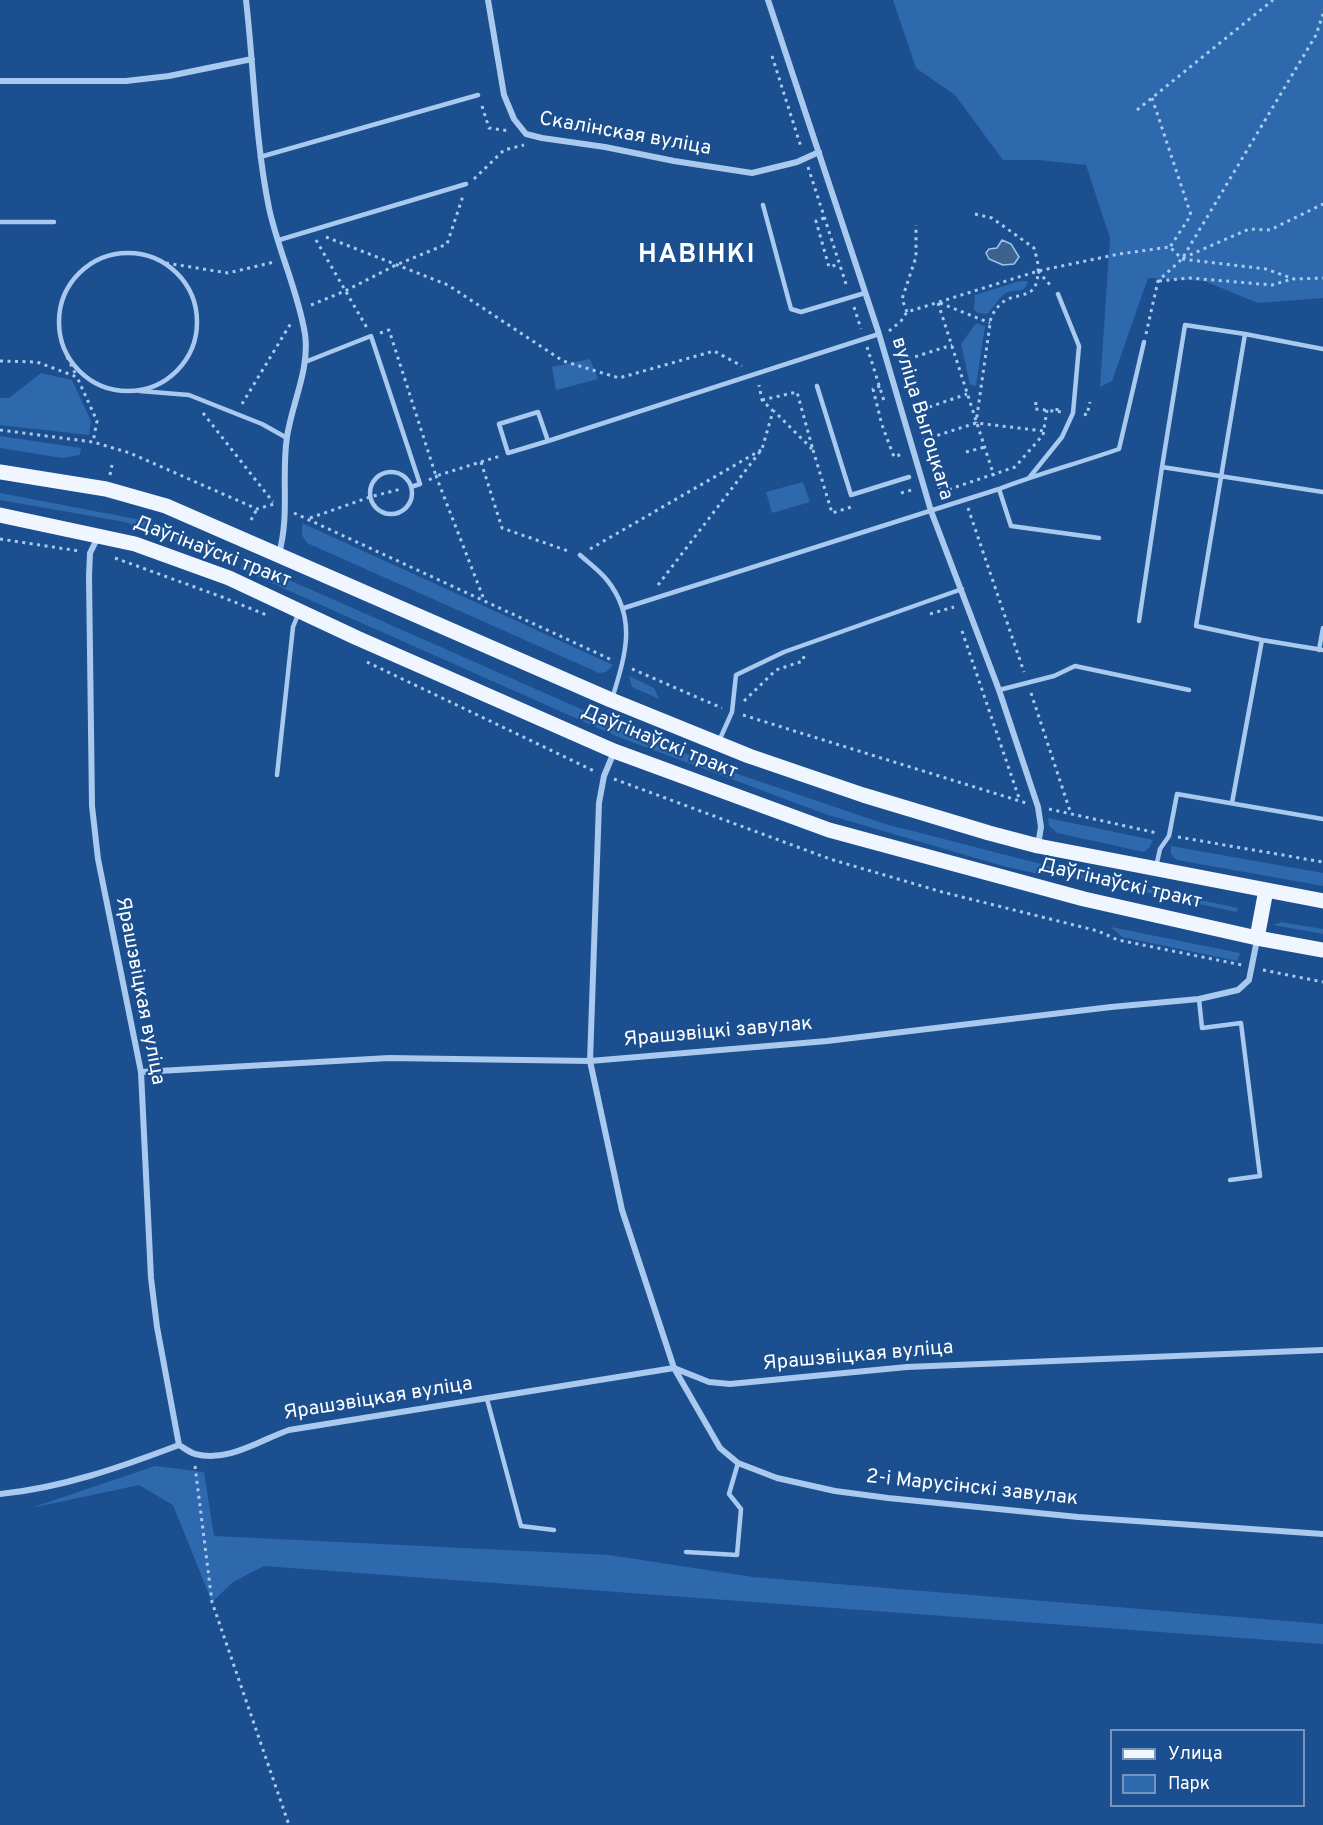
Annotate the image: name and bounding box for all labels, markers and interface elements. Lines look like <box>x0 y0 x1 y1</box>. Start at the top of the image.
street label: Скалінская вуліца <box>537 108 713 162</box>
district label: НАВІНКІ <box>638 241 756 273</box>
street label: вуліца Выгоцкага <box>885 335 957 503</box>
street label: Даўгінаўскі тракт <box>130 512 294 594</box>
street label: Даўгінаўскі тракт <box>577 701 741 785</box>
street label: Даўгінаўскі тракт <box>1036 855 1204 915</box>
street label: Ярашэвіцкая вуліца <box>109 895 169 1087</box>
street label: Ярашэвіцкі завулак <box>622 1013 814 1053</box>
street label: Ярашэвіцкая вуліца <box>762 1337 954 1377</box>
street label: Ярашэвіцкая вуліца <box>282 1373 474 1427</box>
street label: 2-і Марусінскі завулак <box>865 1466 1079 1512</box>
legend <box>1110 1729 1305 1807</box>
text: Улица <box>1168 1743 1222 1766</box>
text: Парк <box>1168 1773 1210 1796</box>

